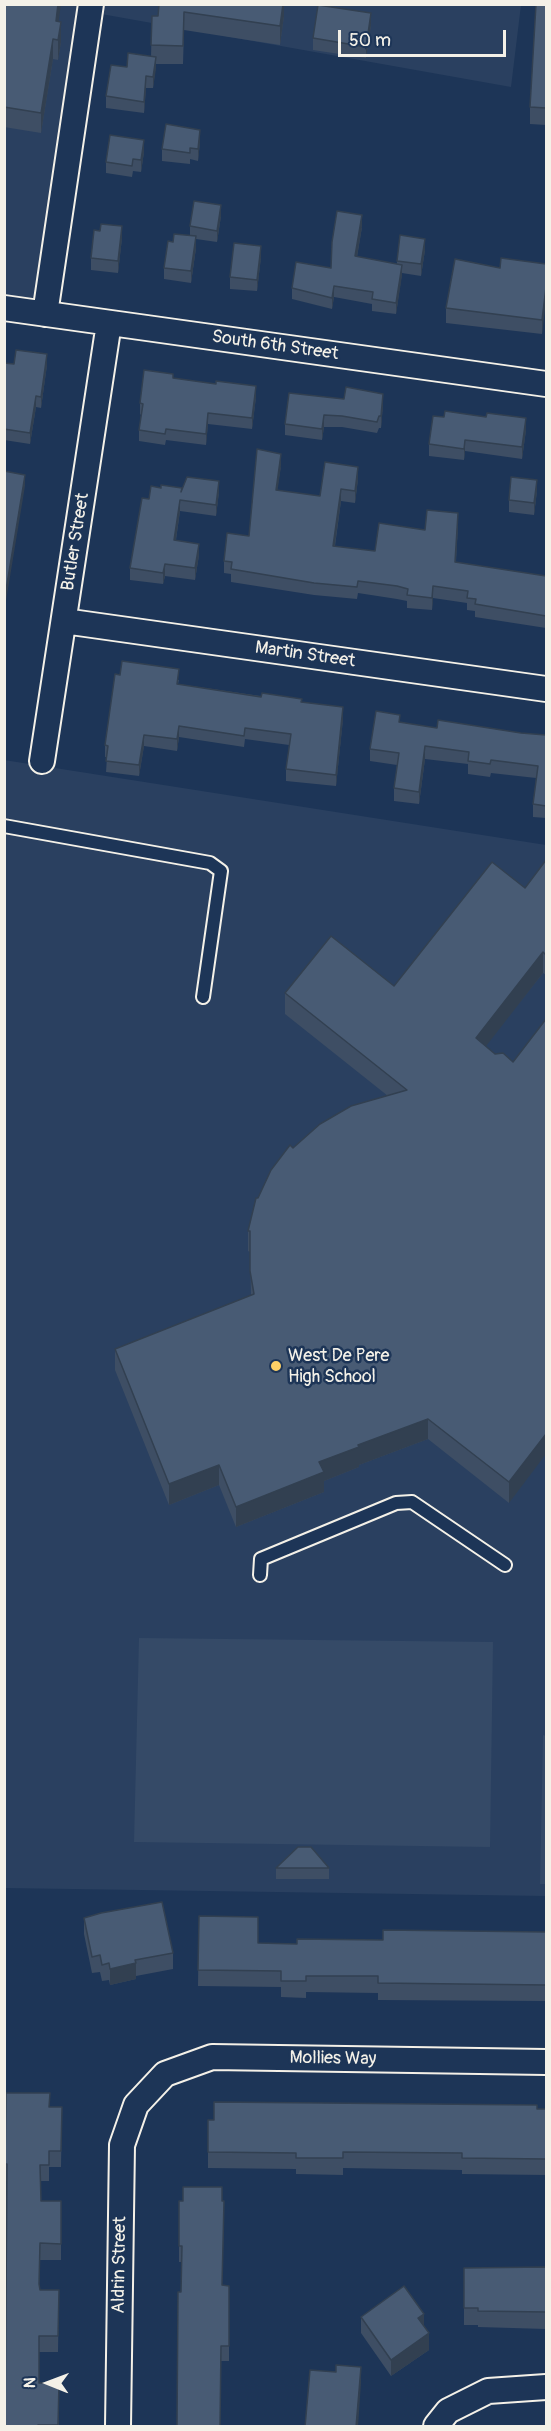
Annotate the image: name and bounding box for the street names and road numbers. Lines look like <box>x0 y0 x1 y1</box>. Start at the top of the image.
street label: South 6th Street <box>210 326 340 366</box>
street label: Butler Street <box>58 492 94 592</box>
street label: Martin Street <box>254 637 356 673</box>
street label: Mollies Way <box>289 2047 377 2071</box>
street label: Aldrin Street <box>108 2216 132 2314</box>

